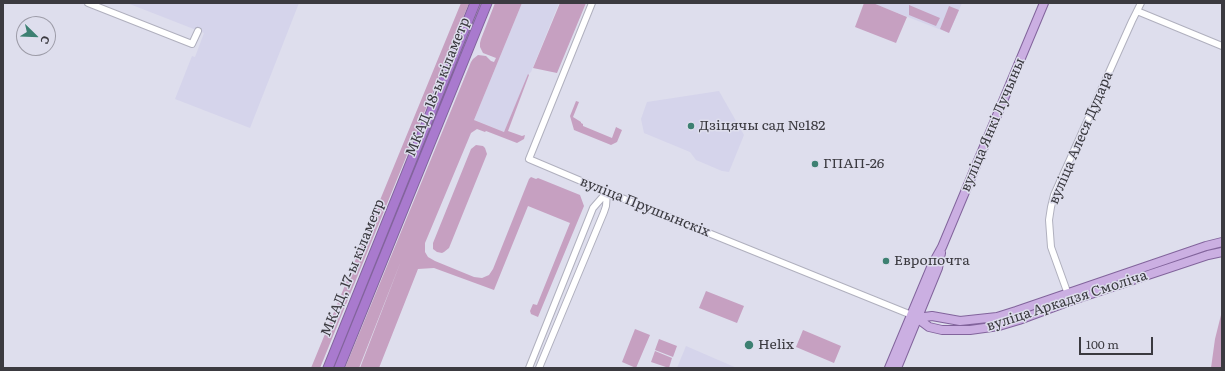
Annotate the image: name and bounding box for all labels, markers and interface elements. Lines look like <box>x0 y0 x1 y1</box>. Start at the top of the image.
street label: МКАД, 18-ы кіламетр <box>402 15 474 159</box>
north arrow <box>16 16 56 56</box>
text: С <box>37 34 55 47</box>
street label: вуліца Янкі Лучыны <box>957 56 1029 194</box>
street label: вуліца Алеся Дудара <box>1045 69 1117 207</box>
place label: Дзіцячы сад №182 <box>699 118 825 134</box>
marker: Дзіцячы сад №182 <box>686 121 696 131</box>
place label: ГПАП-26 <box>823 156 884 172</box>
marker: ГПАП-26 <box>810 159 820 169</box>
street label: вуліца Прушынскіх <box>577 173 713 241</box>
street label: МКАД, 17-ы кіламетр <box>318 197 388 339</box>
place label: Европочта <box>894 253 970 269</box>
marker: Европочта <box>881 256 891 266</box>
street label: вуліца Аркадзя Смоліча <box>984 267 1150 335</box>
scale bar <box>1081 329 1155 355</box>
text: 100 m <box>1086 335 1119 353</box>
place label: Helix <box>758 337 794 353</box>
marker: Helix <box>743 339 755 351</box>

